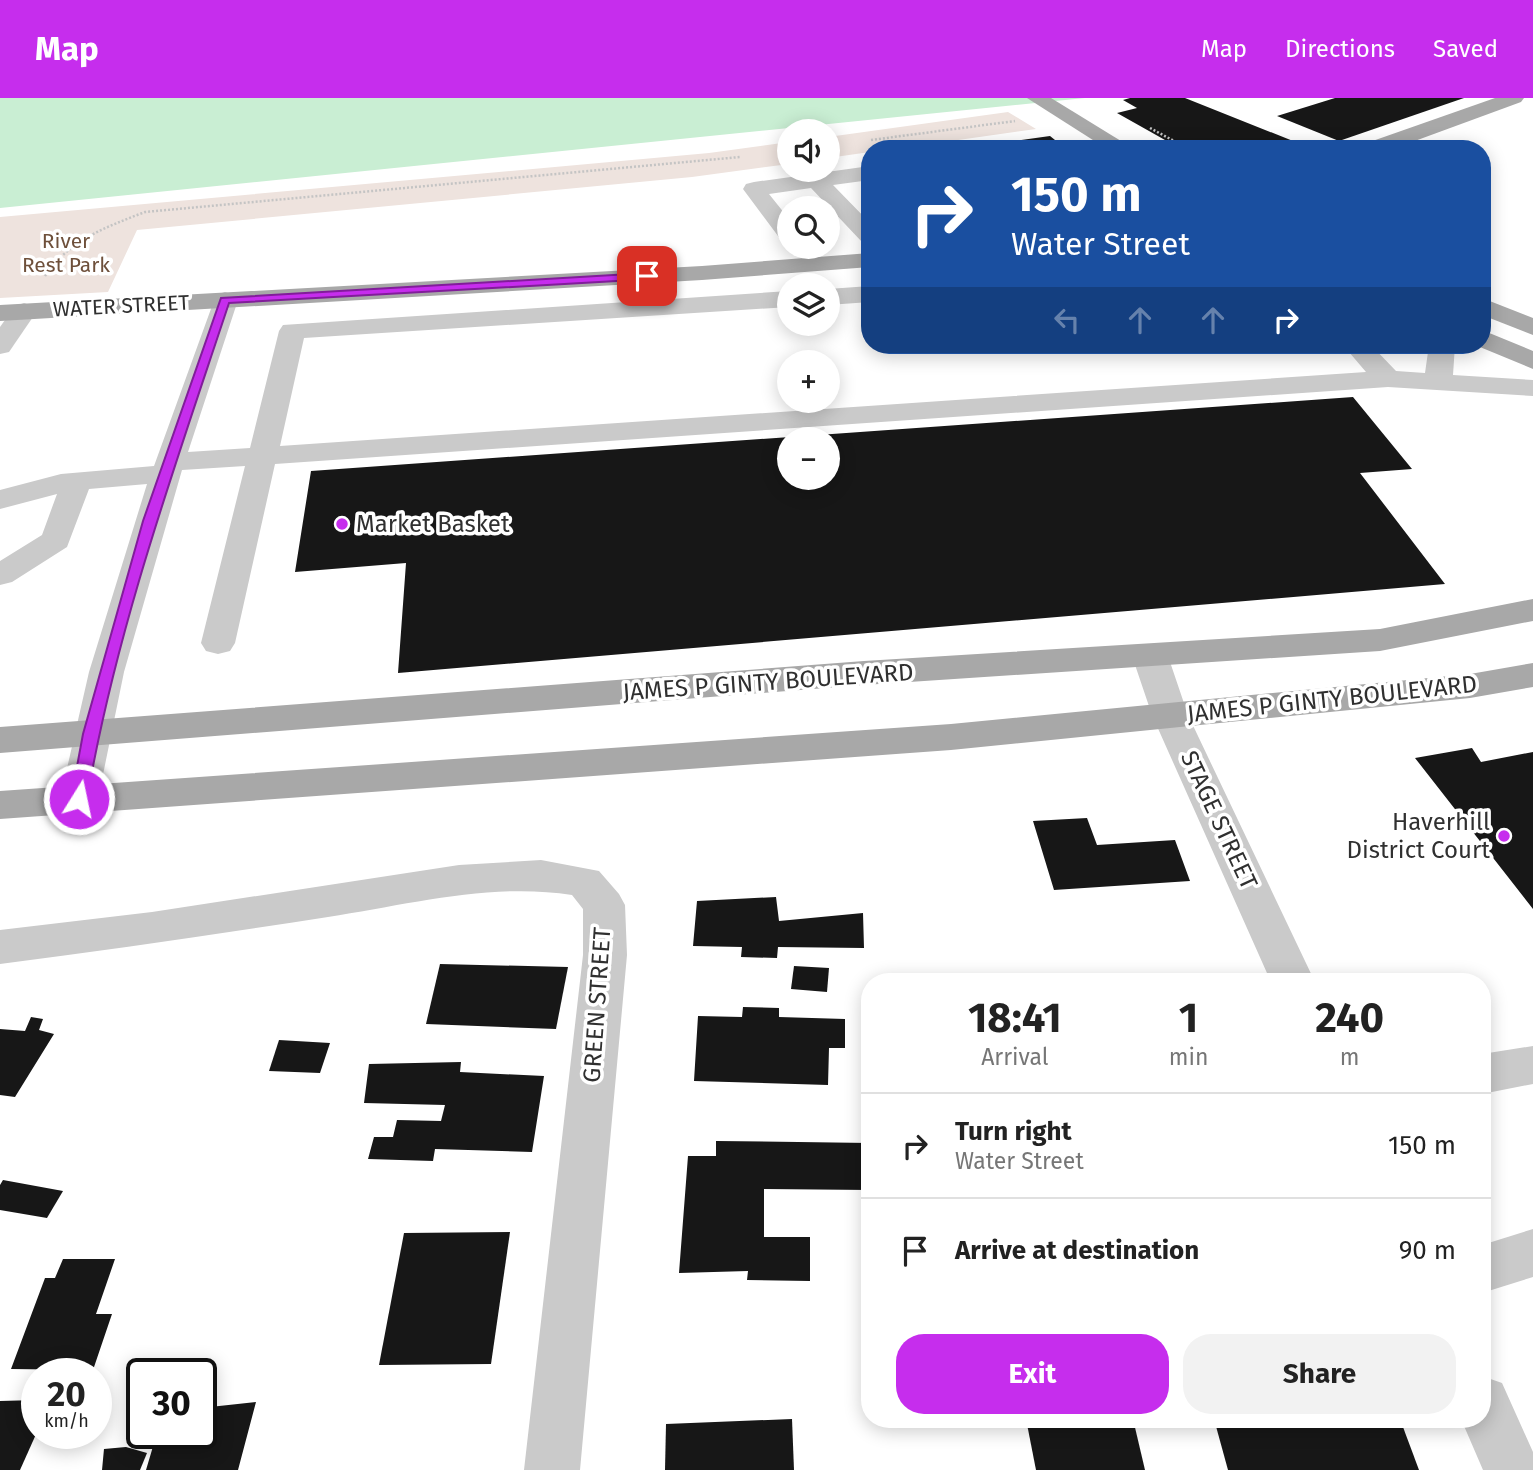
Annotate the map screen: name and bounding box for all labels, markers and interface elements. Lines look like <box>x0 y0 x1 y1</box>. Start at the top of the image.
text: Map <box>35 29 99 69</box>
text: Map <box>1201 35 1247 63</box>
text: Directions <box>1285 35 1395 63</box>
text: Saved <box>1433 35 1498 63</box>
map controls <box>777 119 840 490</box>
button: sound <box>777 119 840 182</box>
text: 150 m <box>1011 165 1142 224</box>
icon: right <box>896 168 987 259</box>
button: search <box>777 196 840 259</box>
text: Water Street <box>1011 225 1190 263</box>
park label: River Rest Park <box>22 228 110 278</box>
pin <box>617 246 677 306</box>
icon: arrive <box>628 257 666 295</box>
button: layers <box>777 273 840 336</box>
street label: WATER STREET <box>52 289 190 323</box>
icon: left <box>1048 301 1086 339</box>
icon: ahead <box>1121 301 1159 339</box>
icon: ahead <box>1194 301 1232 339</box>
icon: right <box>1267 301 1305 339</box>
button: + <box>777 350 840 413</box>
button: − <box>777 427 840 490</box>
place label: Market Basket <box>356 510 510 538</box>
marker: Market Basket <box>334 516 350 532</box>
street label: JAMES P GINTY BOULEVARD <box>622 658 914 706</box>
street label: JAMES P GINTY BOULEVARD <box>1186 670 1478 728</box>
street label: STAGE STREET <box>1175 746 1263 894</box>
position arrow <box>42 762 116 836</box>
place label: Haverhill District Court <box>1347 808 1490 864</box>
marker: Haverhill District Court <box>1496 828 1512 844</box>
street label: GREEN STREET <box>578 926 616 1084</box>
text: 18:41 <box>968 993 1062 1043</box>
text: 1 <box>1179 993 1198 1043</box>
text: 240 <box>1315 993 1384 1043</box>
text: Arrival <box>981 1043 1049 1071</box>
text: min <box>1169 1043 1208 1071</box>
text: m <box>1340 1043 1360 1071</box>
text: Turn right <box>955 1116 1072 1147</box>
icon: right <box>896 1127 934 1165</box>
text: 150 m <box>1388 1130 1456 1161</box>
text: Water Street <box>955 1147 1084 1175</box>
icon: arrive <box>896 1232 934 1270</box>
text: Arrive at destination <box>955 1235 1199 1266</box>
text: 90 m <box>1399 1235 1456 1266</box>
button: Exit <box>896 1334 1169 1414</box>
button: Share <box>1183 1334 1456 1414</box>
speed limit sign: 30 <box>126 1358 217 1449</box>
text: 20 <box>47 1373 86 1415</box>
text: km/h <box>44 1410 89 1432</box>

